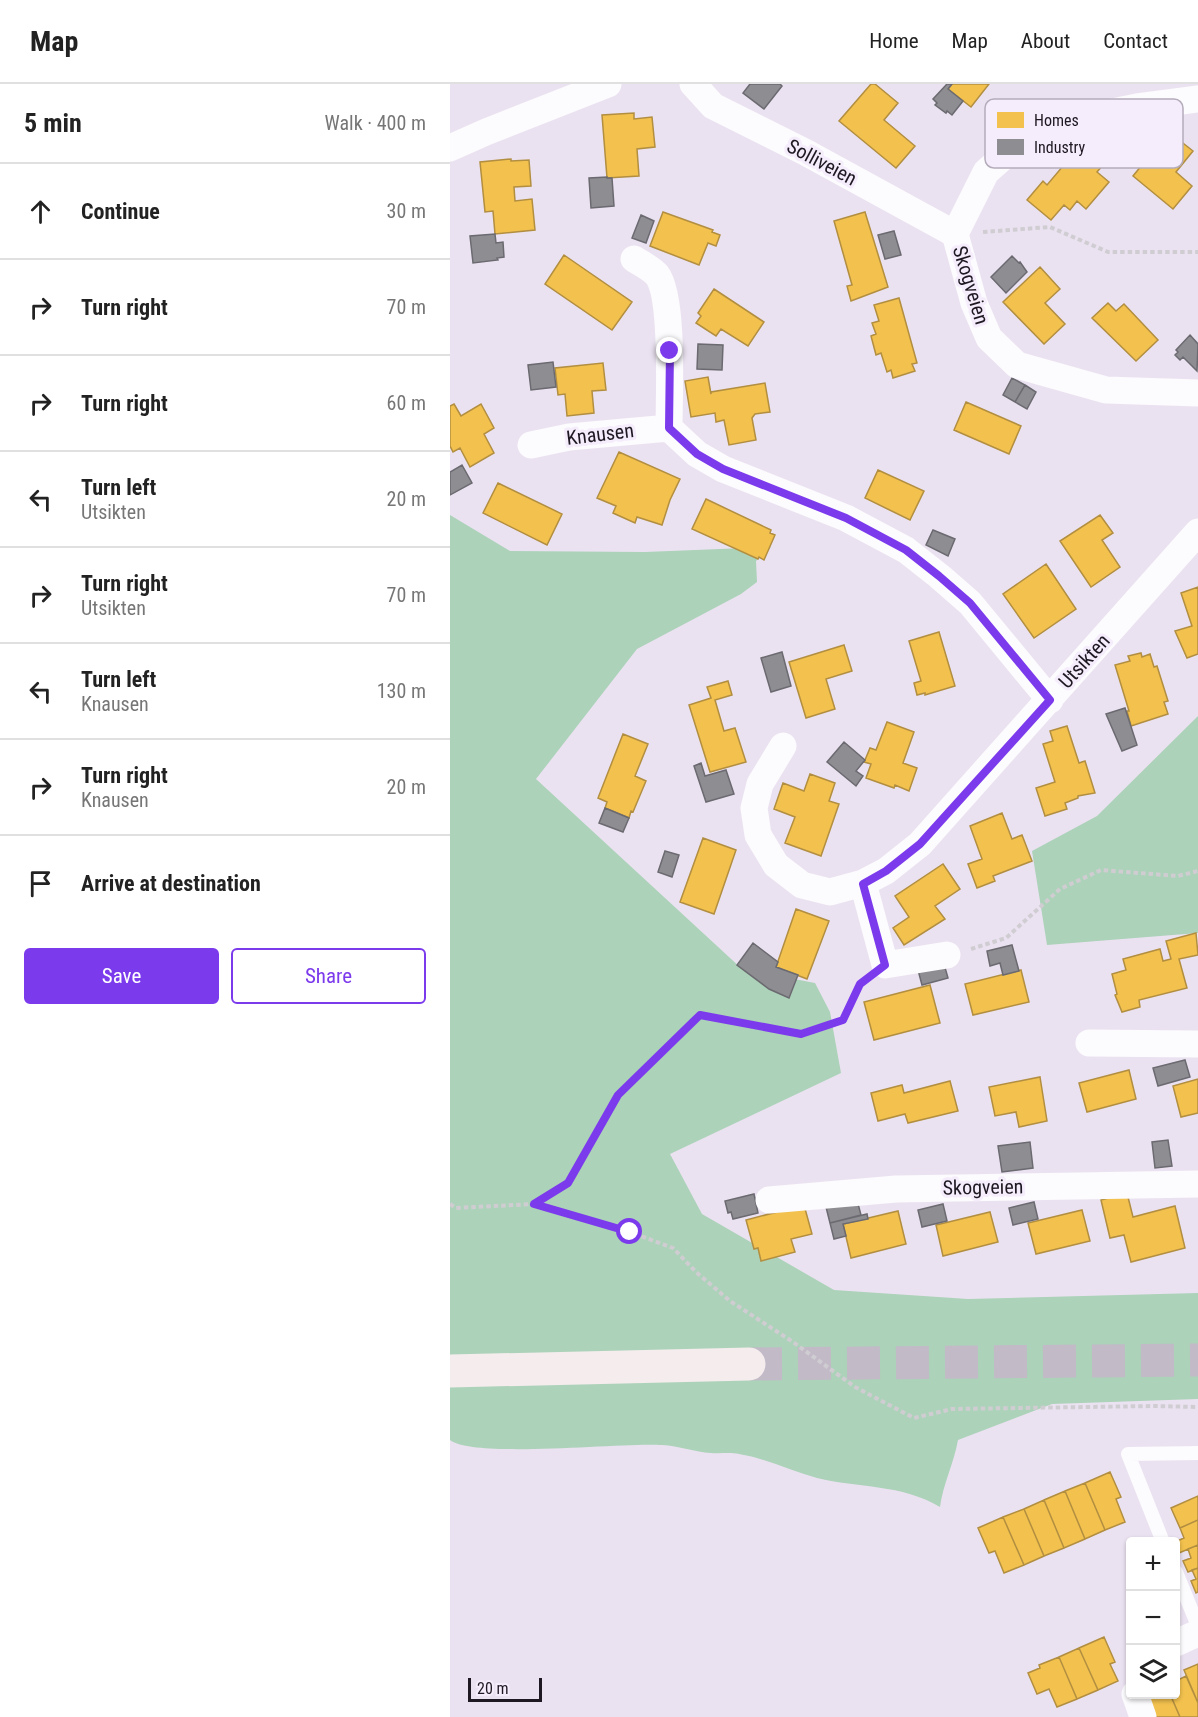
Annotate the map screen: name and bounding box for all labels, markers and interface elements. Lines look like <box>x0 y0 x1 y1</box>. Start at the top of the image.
text: Map <box>30 25 78 58</box>
text: Home <box>869 29 919 53</box>
text: Map <box>952 29 988 53</box>
text: About <box>1021 29 1070 53</box>
text: Contact <box>1103 29 1168 53</box>
legend <box>985 99 1183 168</box>
text: 5 min <box>24 108 82 138</box>
text: Walk · 400 m <box>325 111 426 135</box>
text: Homes <box>1034 111 1079 130</box>
street label: Solliveien <box>783 134 861 190</box>
text: Industry <box>1034 138 1085 157</box>
icon: ahead <box>24 195 57 228</box>
text: Continue <box>81 199 160 224</box>
text: 30 m <box>387 199 426 223</box>
street label: Skogveien <box>948 243 994 327</box>
icon: right <box>24 291 57 324</box>
text: Turn right <box>81 295 168 320</box>
text: 70 m <box>387 295 426 319</box>
route end <box>656 337 682 363</box>
icon: right <box>24 387 57 420</box>
text: Turn right <box>81 391 168 416</box>
text: 60 m <box>387 391 426 415</box>
street label: Knausen <box>565 418 635 450</box>
text: Turn left <box>81 475 156 500</box>
icon: left <box>24 483 57 516</box>
text: 20 m <box>387 487 426 511</box>
text: Utsikten <box>81 500 146 524</box>
text: Turn right <box>81 571 168 596</box>
icon: right <box>24 579 57 612</box>
text: 70 m <box>387 583 426 607</box>
text: Utsikten <box>81 596 146 620</box>
street label: Utsikten <box>1053 629 1115 693</box>
text: Turn left <box>81 667 156 692</box>
icon: left <box>24 675 57 708</box>
text: 130 m <box>377 679 426 703</box>
text: Knausen <box>81 692 149 716</box>
text: Turn right <box>81 763 168 788</box>
icon: right <box>24 771 57 804</box>
text: 20 m <box>387 775 426 799</box>
text: Knausen <box>81 788 149 812</box>
icon: arrive <box>24 867 57 900</box>
text: Arrive at destination <box>81 871 261 896</box>
button: Save <box>24 948 219 1004</box>
button: Share <box>231 948 426 1004</box>
street label: Skogveien <box>942 1174 1024 1200</box>
route start <box>616 1218 642 1244</box>
map controls <box>1126 1537 1180 1699</box>
button: + <box>1126 1537 1180 1591</box>
button: − <box>1126 1591 1180 1645</box>
button: layers <box>1126 1645 1180 1699</box>
scale bar <box>468 1675 542 1702</box>
text: 20 m <box>477 1679 509 1698</box>

